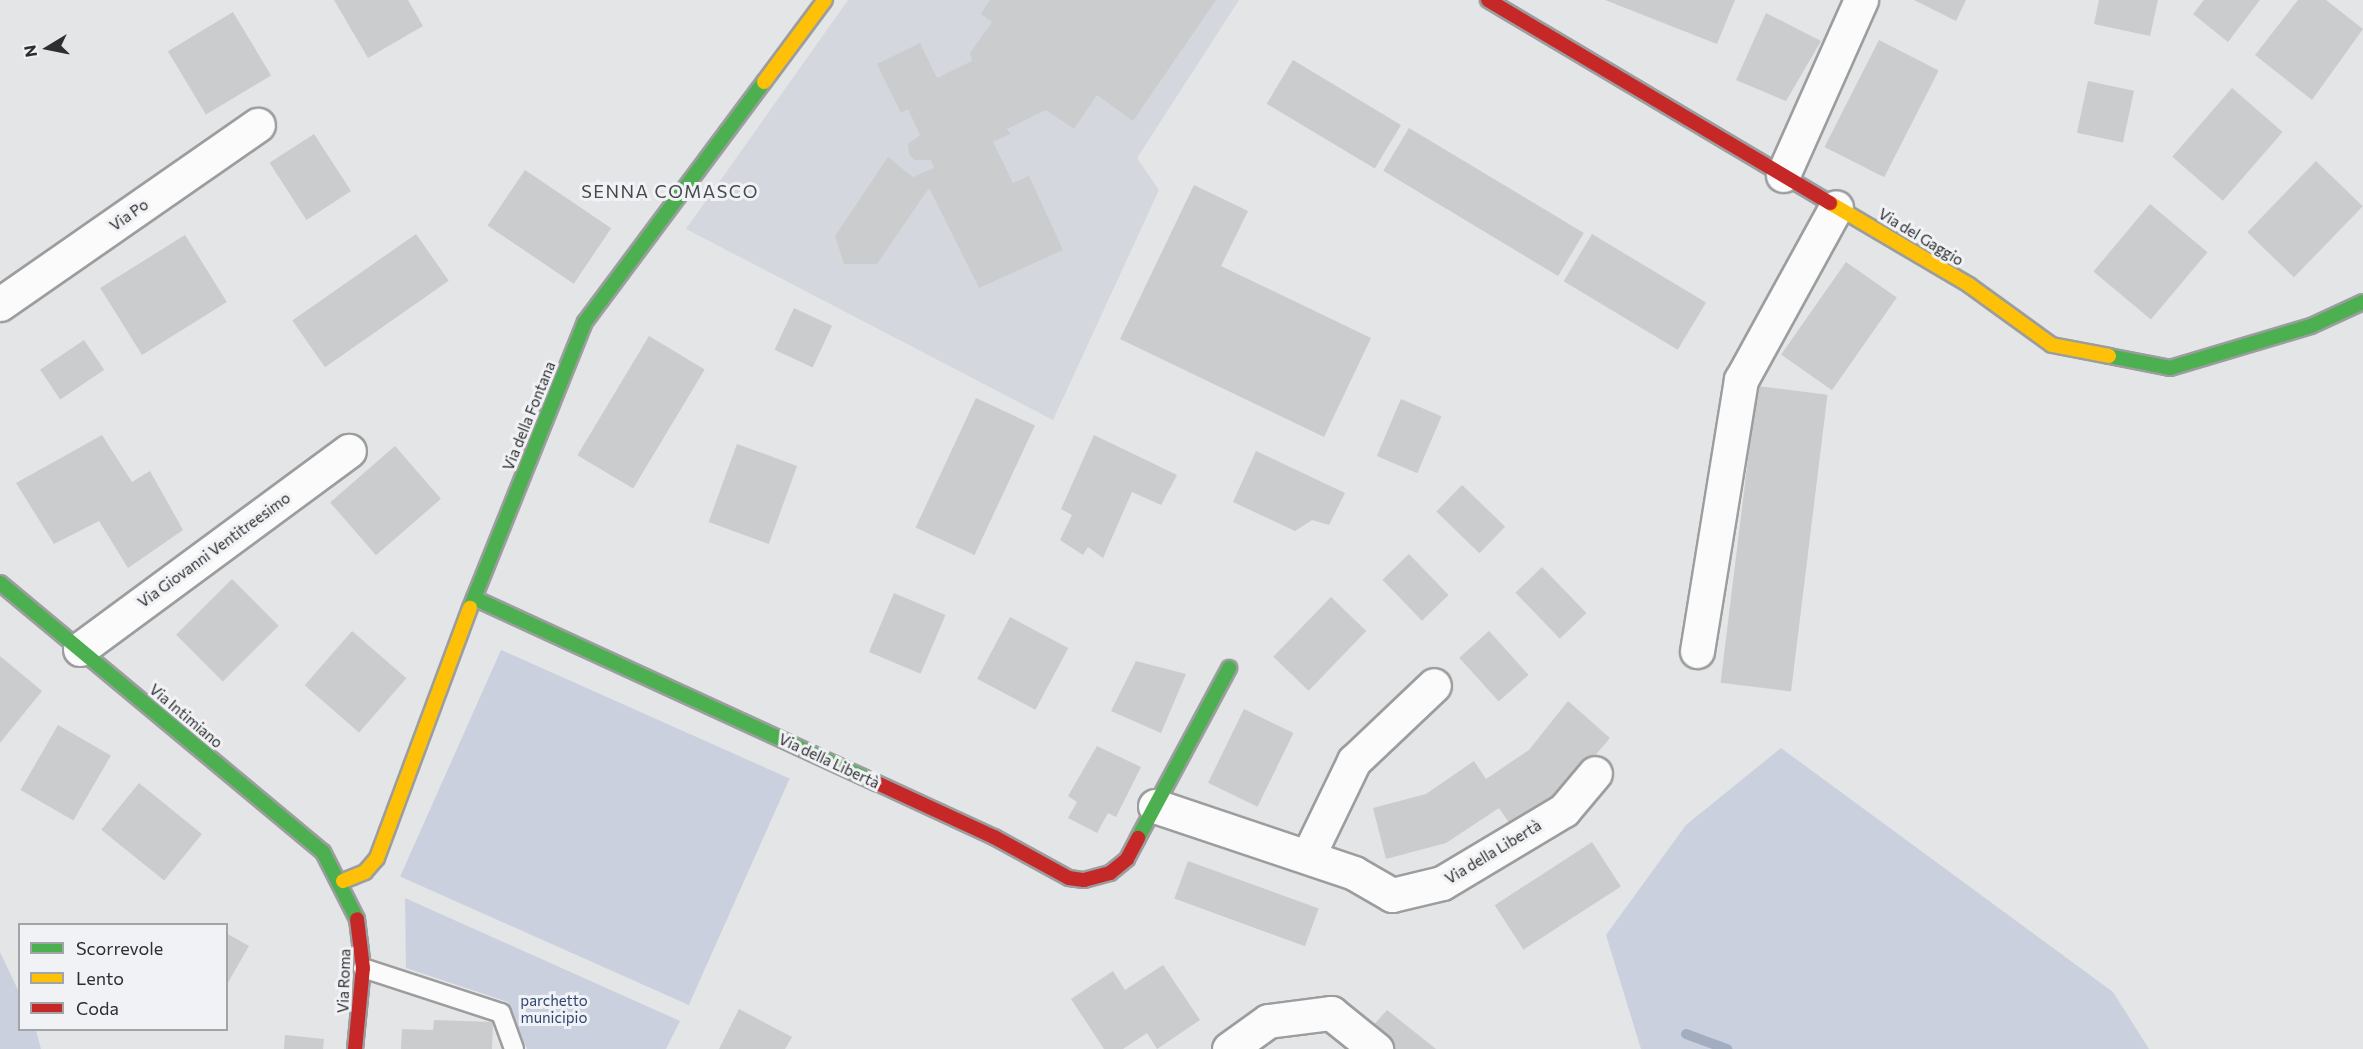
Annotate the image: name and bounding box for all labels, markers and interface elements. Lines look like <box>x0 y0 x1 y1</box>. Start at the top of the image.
north arrow <box>18 18 78 78</box>
text: N <box>19 44 40 59</box>
district label: SENNA COMASCO <box>581 180 759 202</box>
street label: Via Po <box>106 195 152 235</box>
street label: Via del Gaggio <box>1875 205 1967 269</box>
street label: Via della Fontana <box>499 359 559 473</box>
street label: Via Giovanni Ventitreesimo <box>134 489 294 611</box>
street label: Via Intimiano <box>146 680 226 752</box>
street label: Via della Libertà <box>776 730 882 792</box>
street label: Via della Libertà <box>1442 816 1544 888</box>
legend <box>18 923 228 1031</box>
text: Scorrevole <box>76 937 163 959</box>
street label: Via Roma <box>334 949 354 1013</box>
text: Lento <box>76 967 124 989</box>
park label: parchetto municipio <box>520 991 588 1026</box>
text: Coda <box>76 997 119 1019</box>

